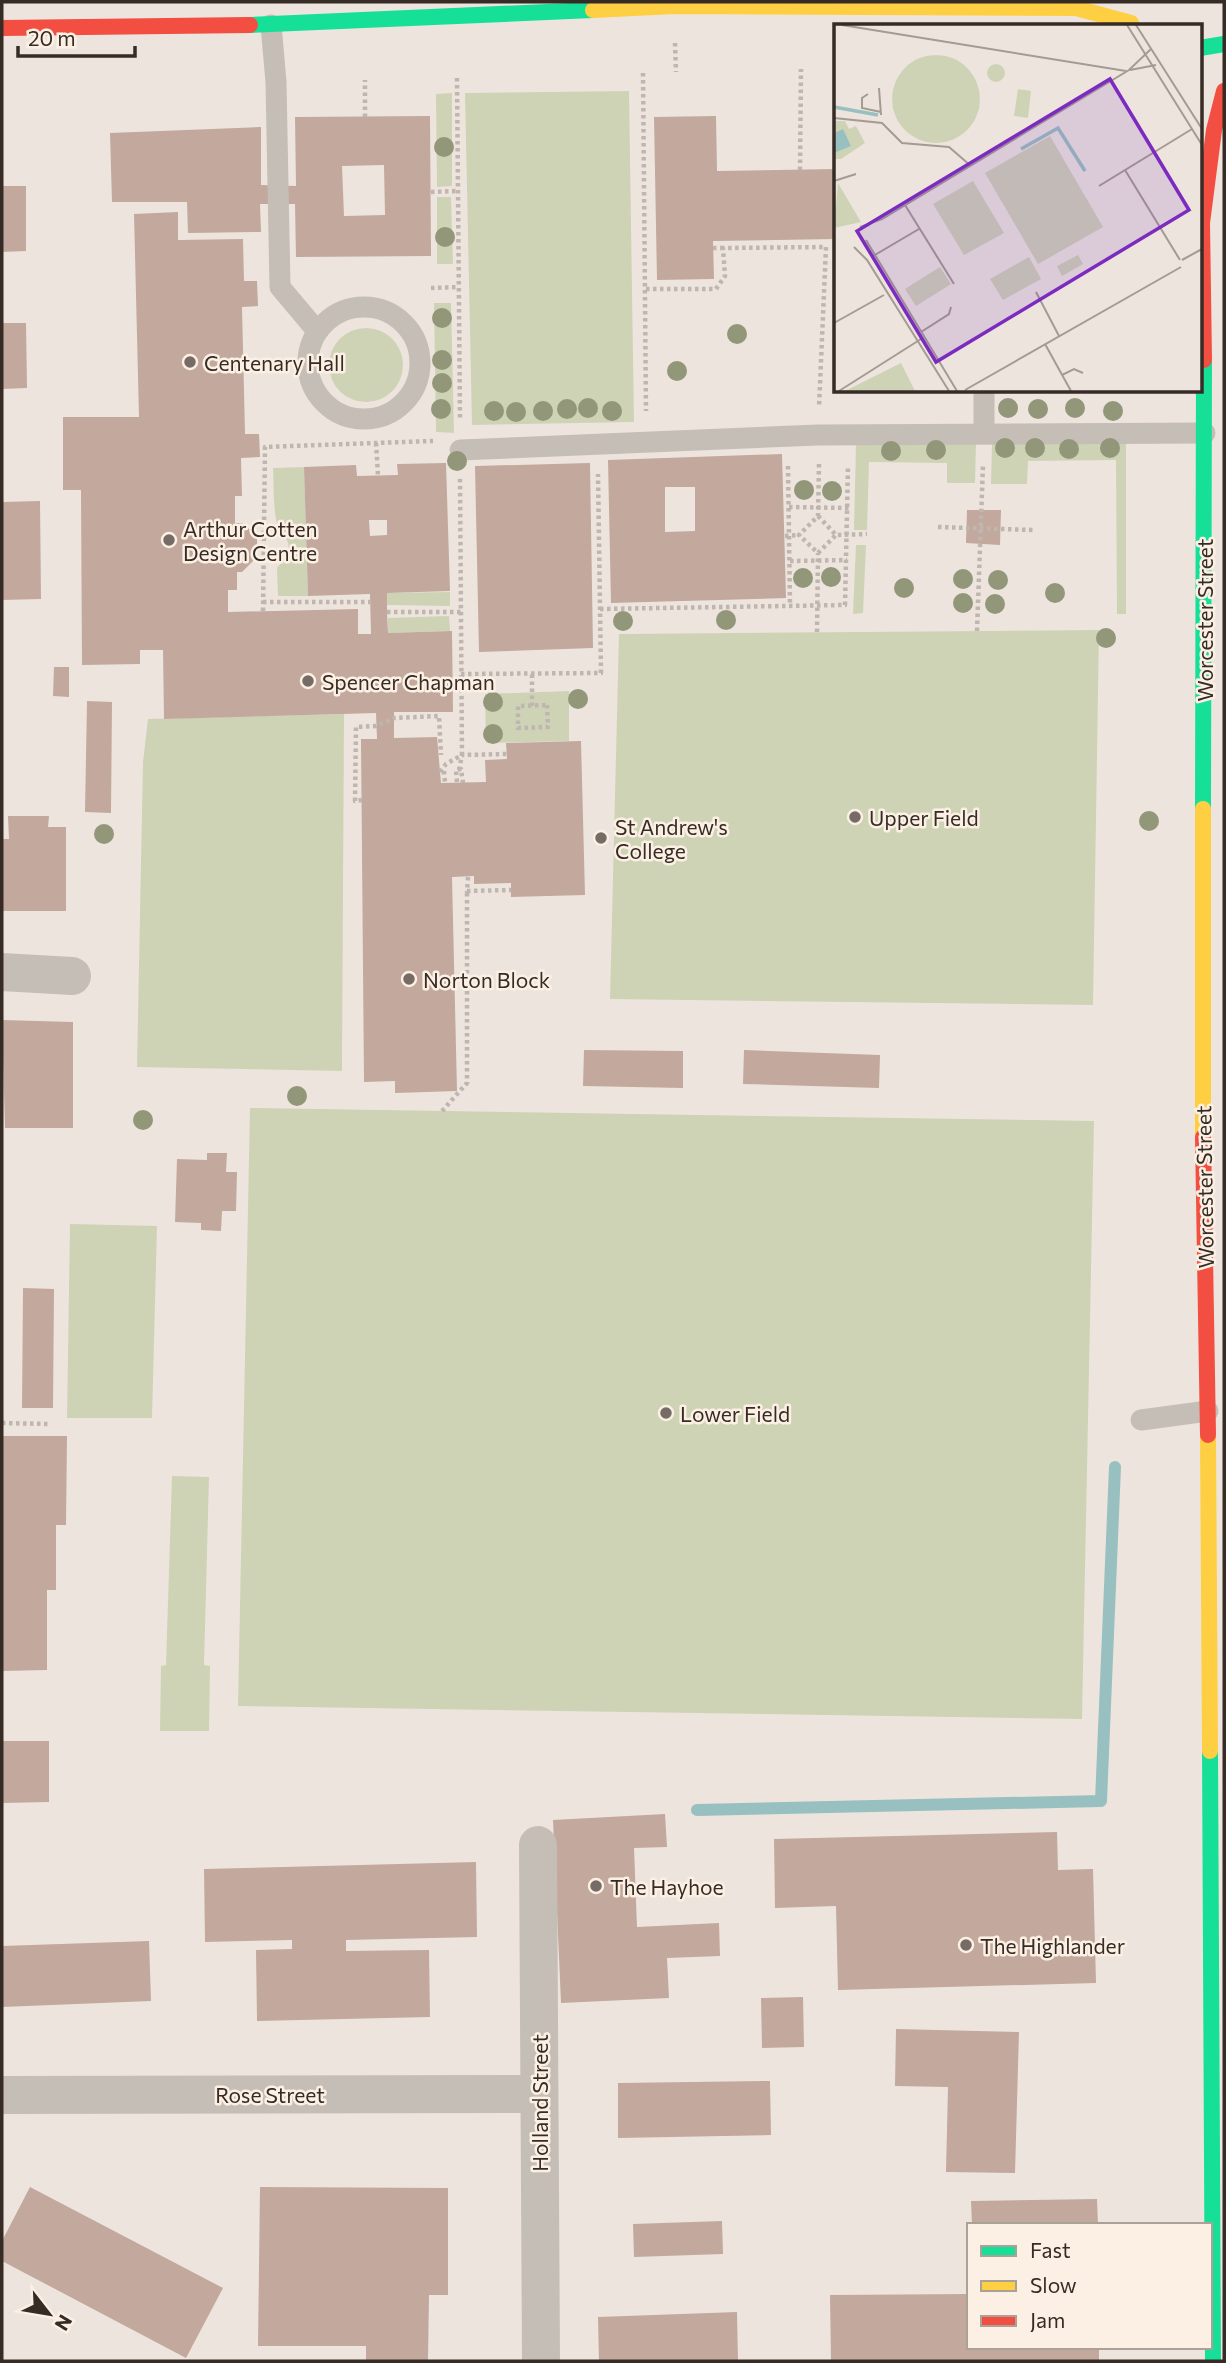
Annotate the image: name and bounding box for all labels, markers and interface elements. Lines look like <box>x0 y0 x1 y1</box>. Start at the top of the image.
scale bar <box>18 14 135 58</box>
inset map <box>834 24 1202 392</box>
text: 20 m <box>28 25 76 50</box>
place label: Centenary Hall <box>204 350 345 375</box>
marker: Centenary Hall <box>182 354 198 370</box>
place label: Arthur Cotten Design Centre <box>183 516 318 565</box>
marker: Arthur Cotten Design Centre <box>161 532 177 548</box>
street label: Worcester Street <box>1192 539 1217 701</box>
place label: Spencer Chapman <box>322 669 495 694</box>
marker: Spencer Chapman <box>300 673 316 689</box>
place label: Upper Field <box>869 805 979 830</box>
marker: Upper Field <box>847 809 863 825</box>
place label: St Andrew's College <box>615 814 728 863</box>
marker: St Andrew's College <box>593 830 609 846</box>
place label: Norton Block <box>423 967 550 992</box>
marker: Norton Block <box>401 971 417 987</box>
street label: Worcester Street <box>1190 1105 1218 1269</box>
place label: Lower Field <box>680 1401 790 1426</box>
marker: Lower Field <box>658 1405 674 1421</box>
place label: The Hayhoe <box>610 1874 724 1899</box>
marker: The Hayhoe <box>588 1878 604 1894</box>
place label: The Highlander <box>980 1933 1125 1958</box>
marker: The Highlander <box>958 1937 974 1953</box>
street label: Holland Street <box>527 2034 552 2172</box>
street label: Rose Street <box>215 2082 325 2107</box>
legend <box>967 2223 1212 2349</box>
text: Fast <box>1030 2237 1071 2262</box>
text: Slow <box>1030 2272 1077 2297</box>
north arrow <box>14 2279 84 2349</box>
text: Jam <box>1030 2307 1065 2332</box>
text: N <box>50 2311 78 2335</box>

